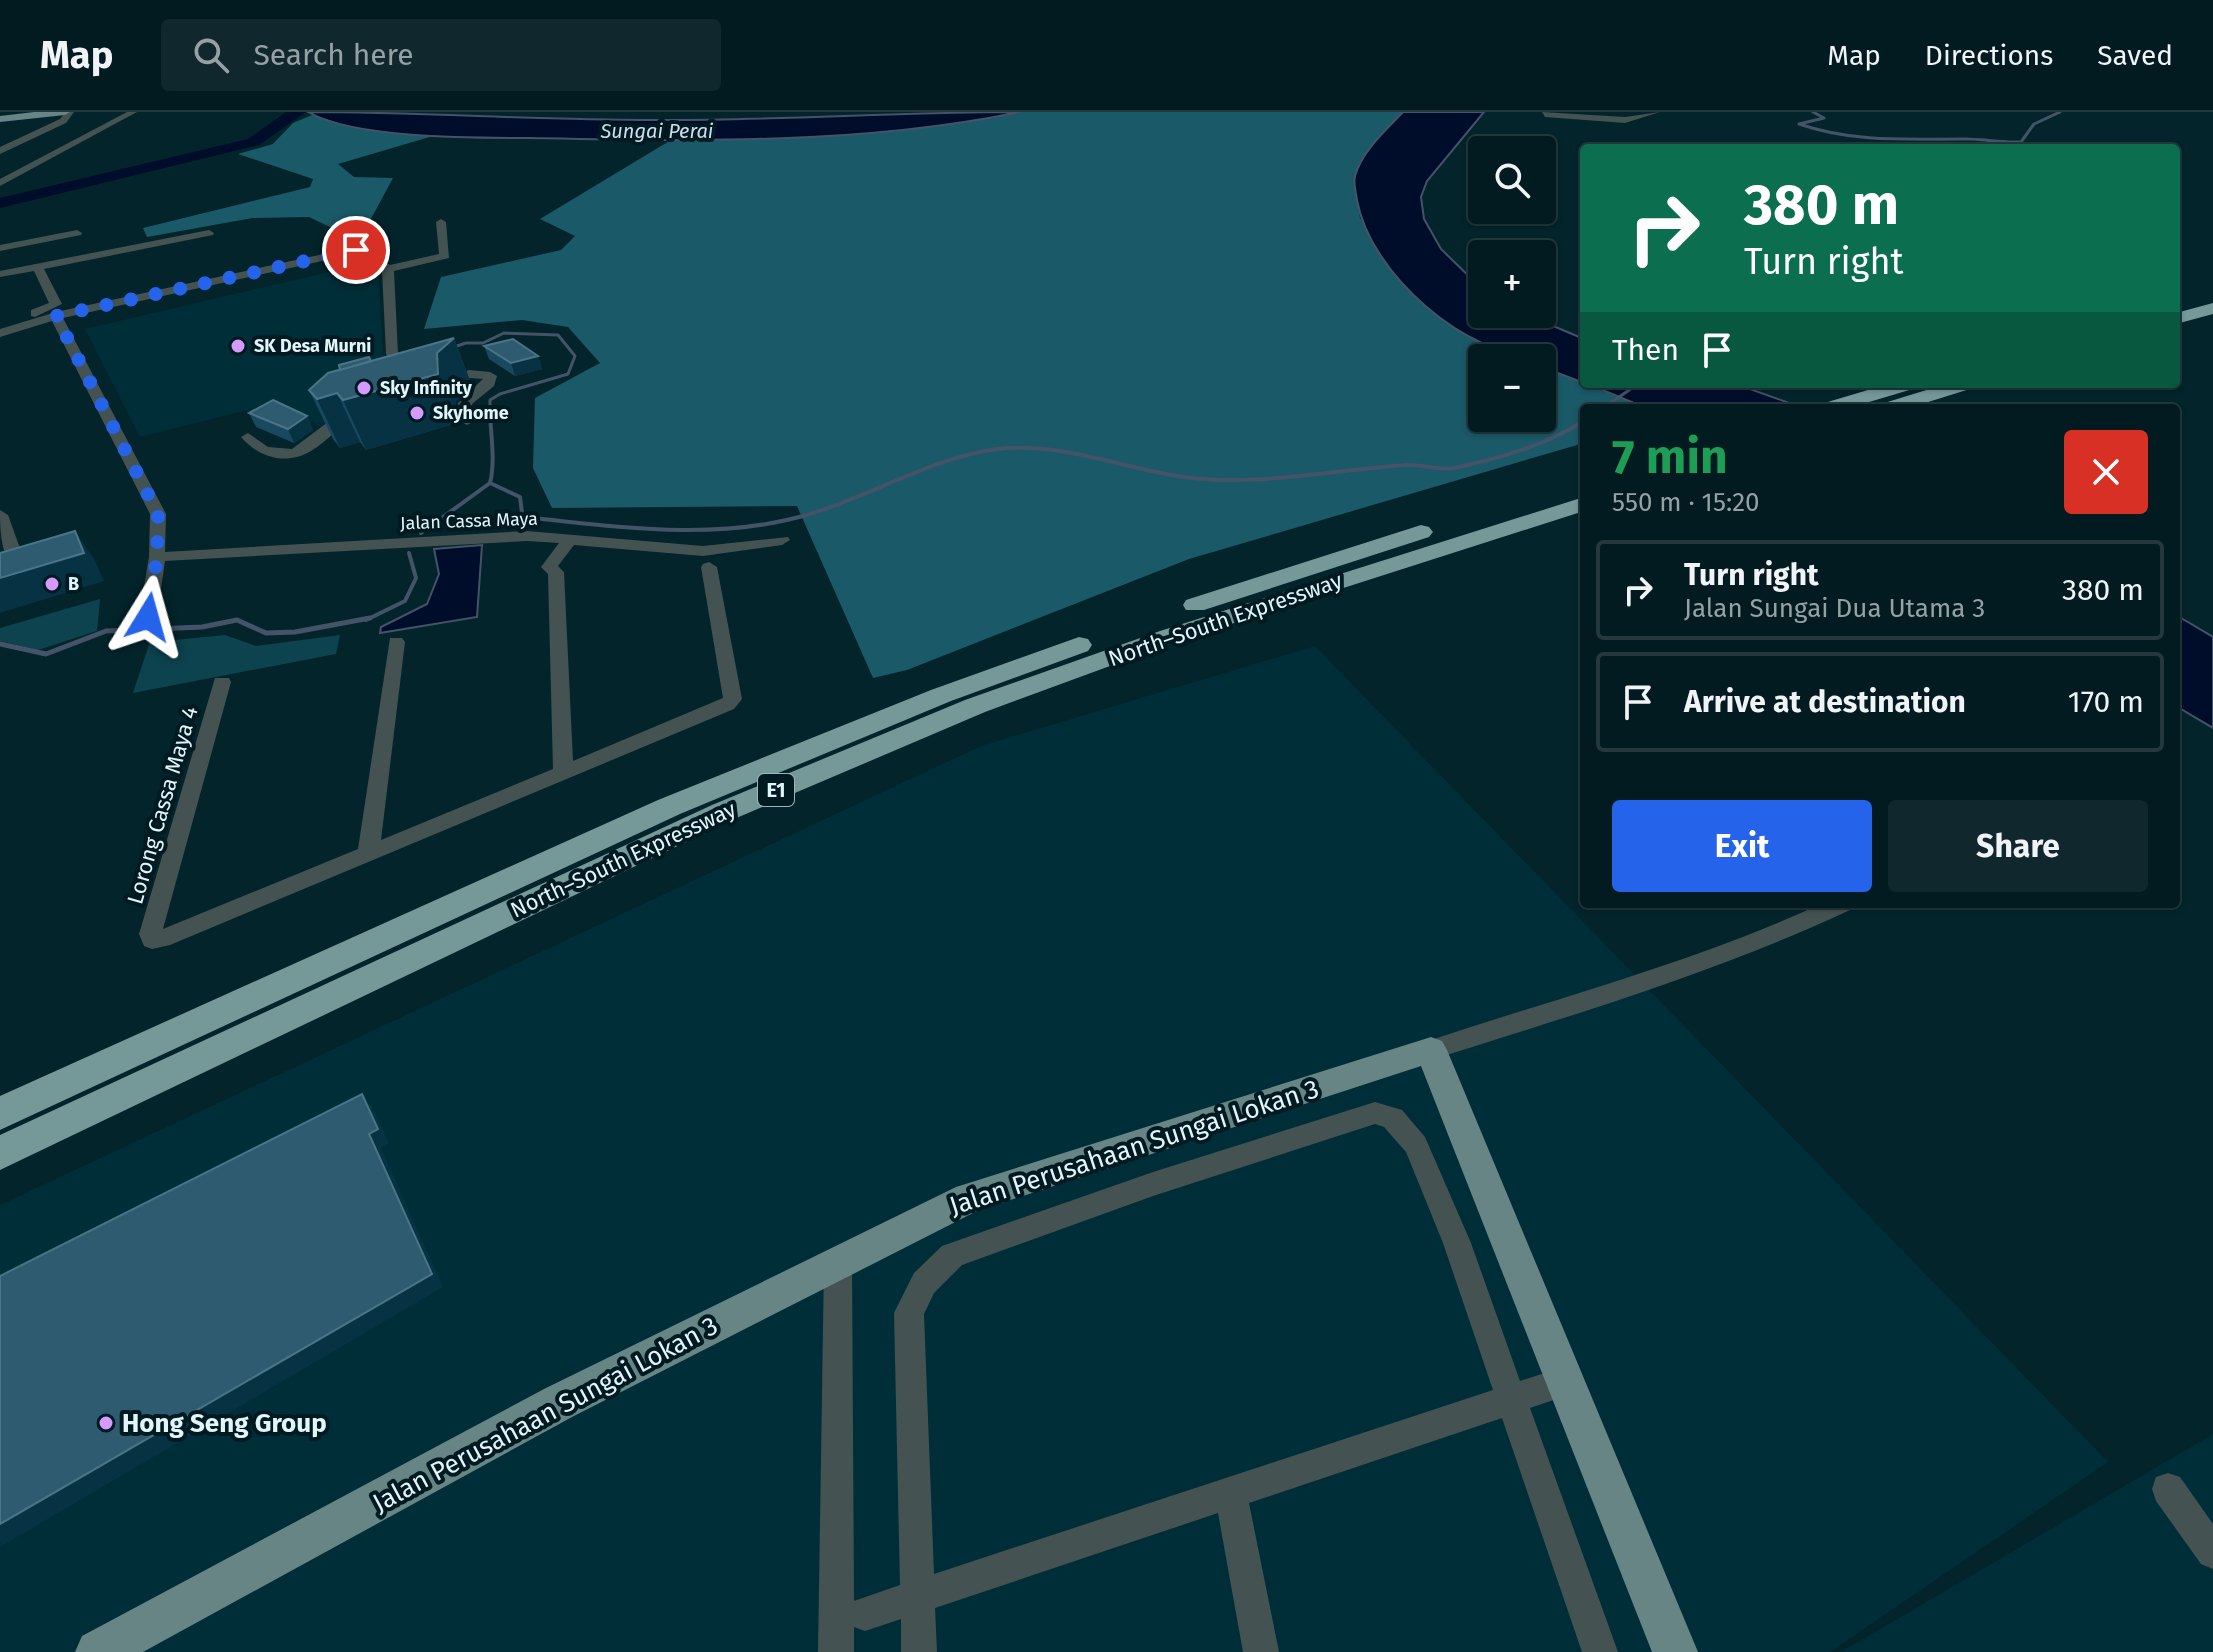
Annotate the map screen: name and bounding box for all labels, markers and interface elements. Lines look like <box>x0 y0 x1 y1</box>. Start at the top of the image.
search box <box>161 19 721 91</box>
text: Map <box>40 32 113 78</box>
icon: search <box>189 33 233 77</box>
text: Search here <box>253 37 414 73</box>
text: Map <box>1827 39 1881 72</box>
text: Directions <box>1925 39 2053 72</box>
text: Saved <box>2097 39 2173 72</box>
water label: Sungai Perai <box>600 119 714 143</box>
map controls <box>1468 136 1556 432</box>
button: search <box>1468 136 1556 224</box>
text: 380 m <box>1744 172 1899 239</box>
icon: right <box>1612 176 1716 280</box>
pin <box>322 216 390 284</box>
icon: arrive <box>334 228 378 272</box>
button: + <box>1468 240 1556 328</box>
text: Turn right <box>1744 240 1904 284</box>
icon: arrive <box>1695 328 1739 372</box>
text: Then <box>1612 332 1679 368</box>
place label: SK Desa Murni <box>254 335 371 357</box>
marker: SK Desa Murni <box>229 337 247 355</box>
button: − <box>1468 344 1556 432</box>
place label: Sky Infinity <box>380 377 473 399</box>
marker: Sky Infinity <box>355 379 373 397</box>
place label: Skyhome <box>433 402 509 424</box>
marker: Skyhome <box>408 404 426 422</box>
text: 7 min <box>1612 428 1728 486</box>
button: close <box>2064 430 2148 514</box>
text: 550 m · 15:20 <box>1612 487 1760 518</box>
street label: Jalan Cassa Maya <box>400 508 538 534</box>
text: Turn right <box>1684 557 1819 593</box>
street label: North–South Expressway <box>1105 567 1346 672</box>
icon: right <box>1616 568 1660 612</box>
text: 380 m <box>2062 572 2144 608</box>
place label: B <box>68 573 79 595</box>
marker: B <box>43 575 61 593</box>
position arrow <box>106 575 190 659</box>
text: Jalan Sungai Dua Utama 3 <box>1684 593 1985 624</box>
icon: arrive <box>1616 680 1660 724</box>
text: Arrive at destination <box>1684 684 1966 720</box>
text: 170 m <box>2068 684 2144 720</box>
street label: Lorong Cassa Maya 4 <box>121 703 204 907</box>
road number: E1 <box>758 774 794 806</box>
street label: North–South Expressway <box>506 795 740 924</box>
button: Exit <box>1612 800 1872 892</box>
button: Share <box>1888 800 2148 892</box>
street label: Jalan Perusahaan Sungai Lokan 3 <box>946 1073 1323 1222</box>
street label: Jalan Perusahaan Sungai Lokan 3 <box>367 1310 723 1519</box>
place label: Hong Seng Group <box>122 1408 327 1439</box>
marker: Hong Seng Group <box>97 1414 115 1432</box>

